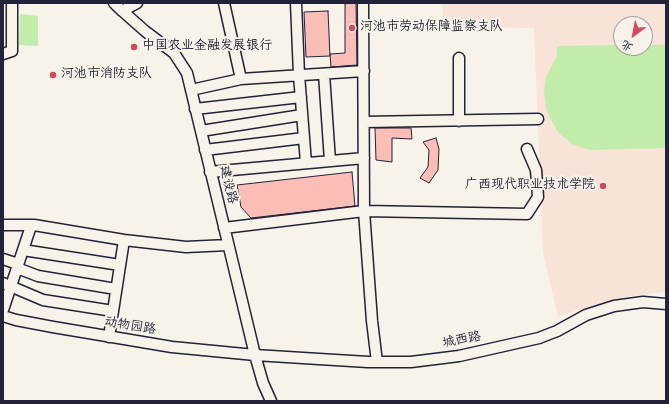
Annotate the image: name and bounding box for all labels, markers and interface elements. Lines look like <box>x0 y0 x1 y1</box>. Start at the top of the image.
north arrow <box>613 16 653 56</box>
place label: 河池市劳动保障监察支队 <box>360 20 503 36</box>
marker: 河池市劳动保障监察支队 <box>347 23 357 33</box>
text: 北 <box>618 35 637 56</box>
place label: 中国农业金融发展银行 <box>142 39 272 55</box>
marker: 中国农业金融发展银行 <box>129 42 139 52</box>
place label: 河池市消防支队 <box>61 67 152 83</box>
marker: 河池市消防支队 <box>48 70 58 80</box>
street label: 建设路 <box>215 164 239 206</box>
place label: 广西现代职业技术学院 <box>465 178 595 194</box>
marker: 广西现代职业技术学院 <box>598 181 608 191</box>
street label: 动物园路 <box>103 315 157 339</box>
street label: 城西路 <box>441 330 483 352</box>

